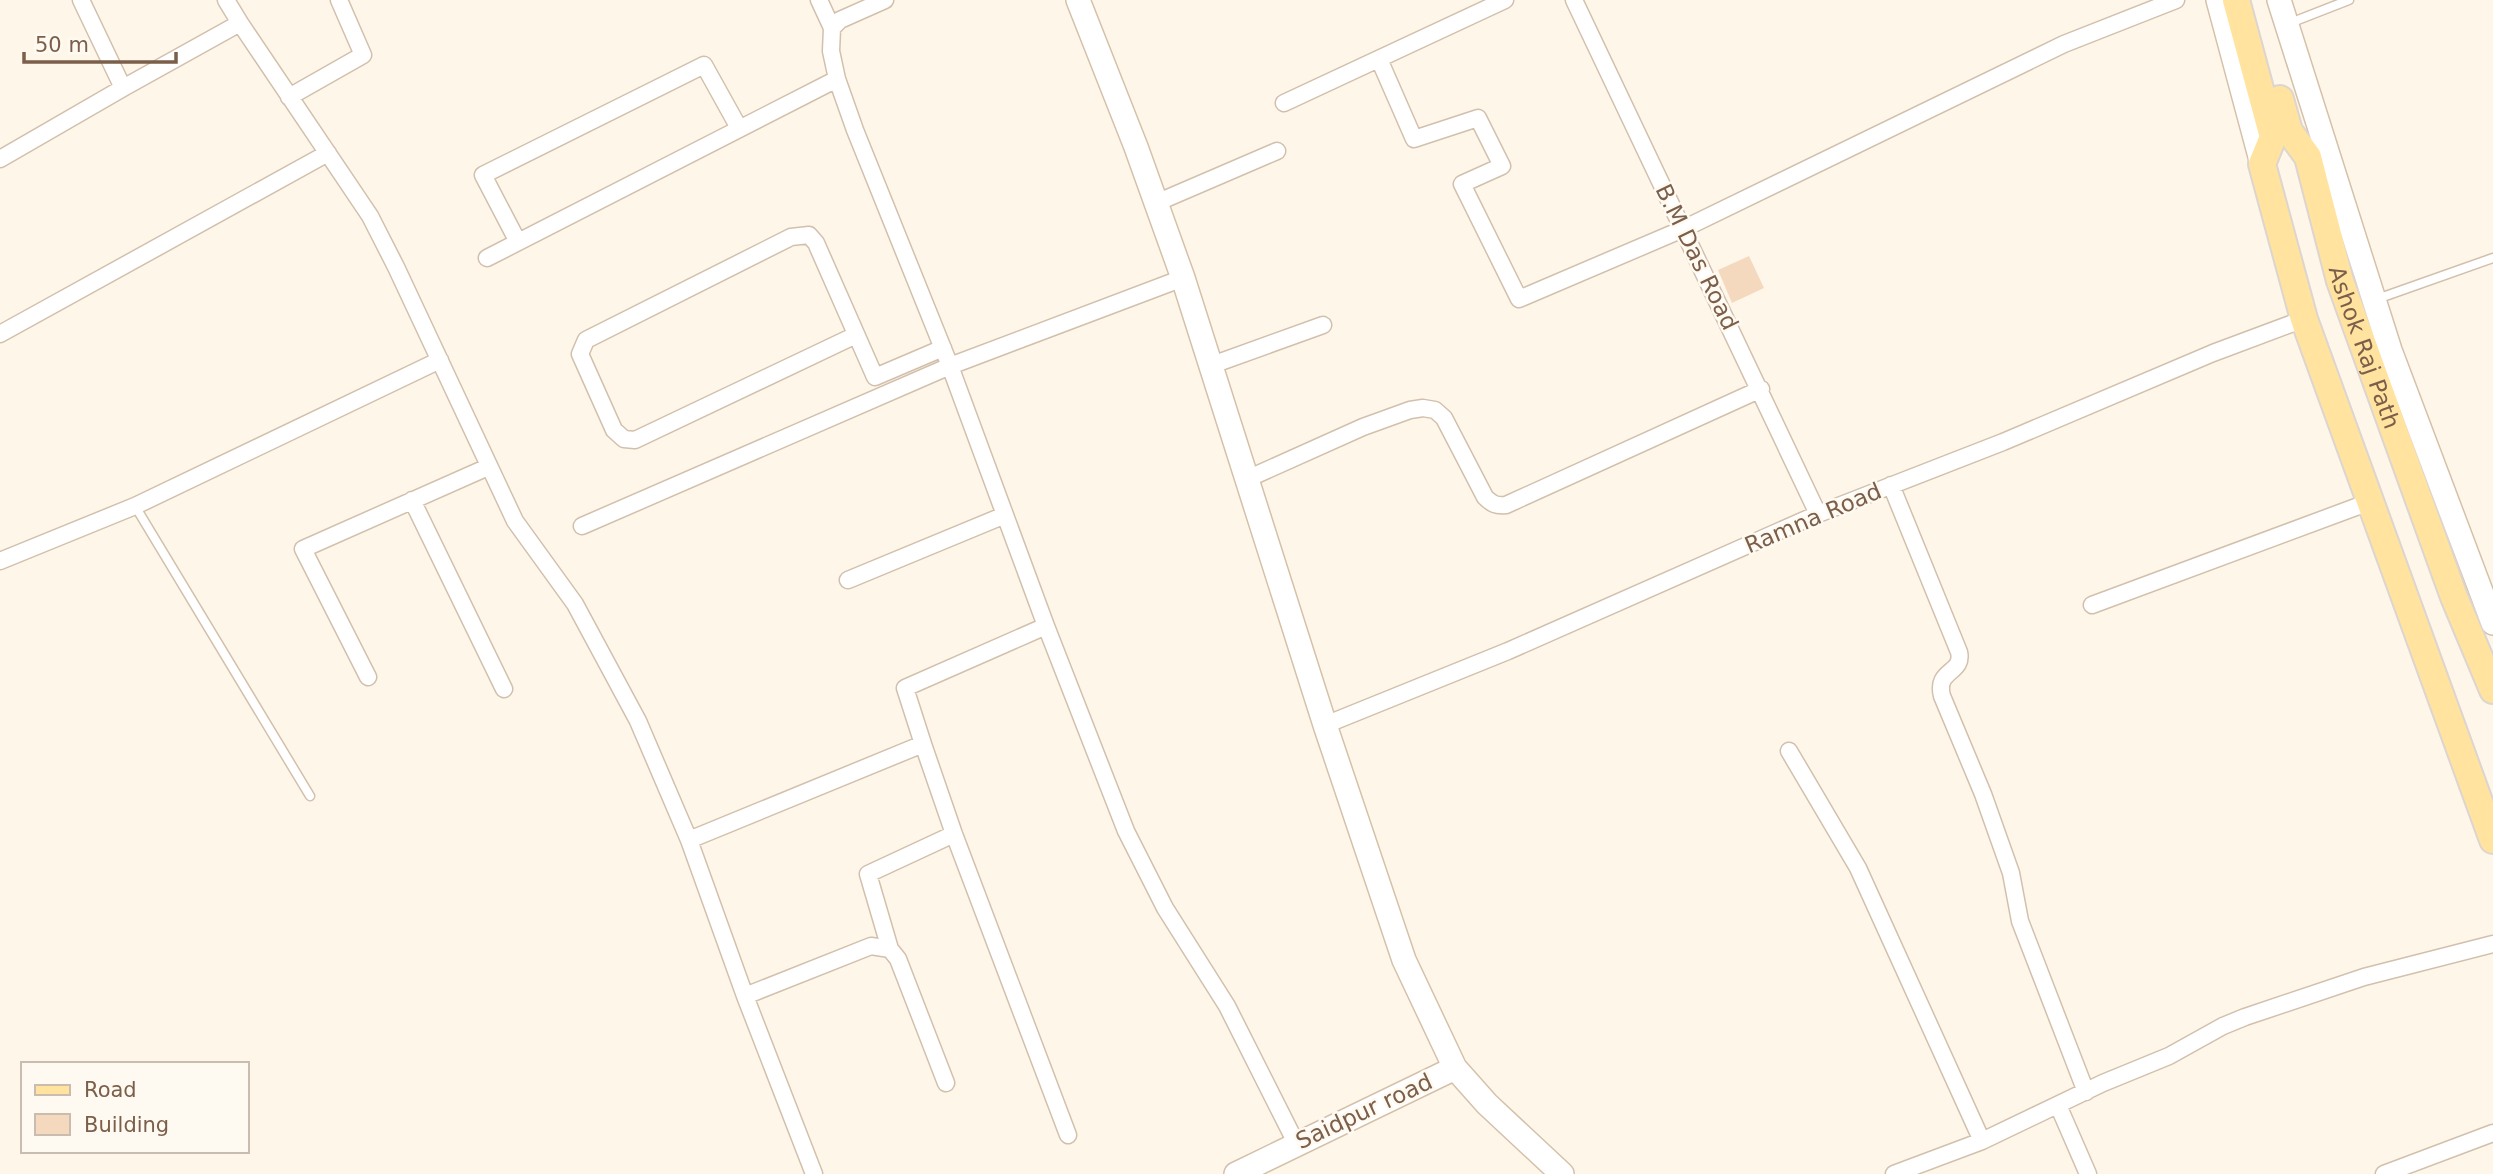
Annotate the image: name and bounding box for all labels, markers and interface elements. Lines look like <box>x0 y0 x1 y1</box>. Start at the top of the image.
scale bar <box>24 21 177 65</box>
text: 50 m <box>35 33 89 57</box>
street label: B.M Das Road <box>1650 180 1744 334</box>
street label: Ashok Raj Path <box>2324 263 2405 432</box>
street label: Ramna Road <box>1741 478 1885 558</box>
legend <box>21 1062 248 1153</box>
street label: Saidpur road <box>1292 1068 1436 1154</box>
text: Road <box>84 1078 137 1102</box>
text: Building <box>84 1113 169 1137</box>

